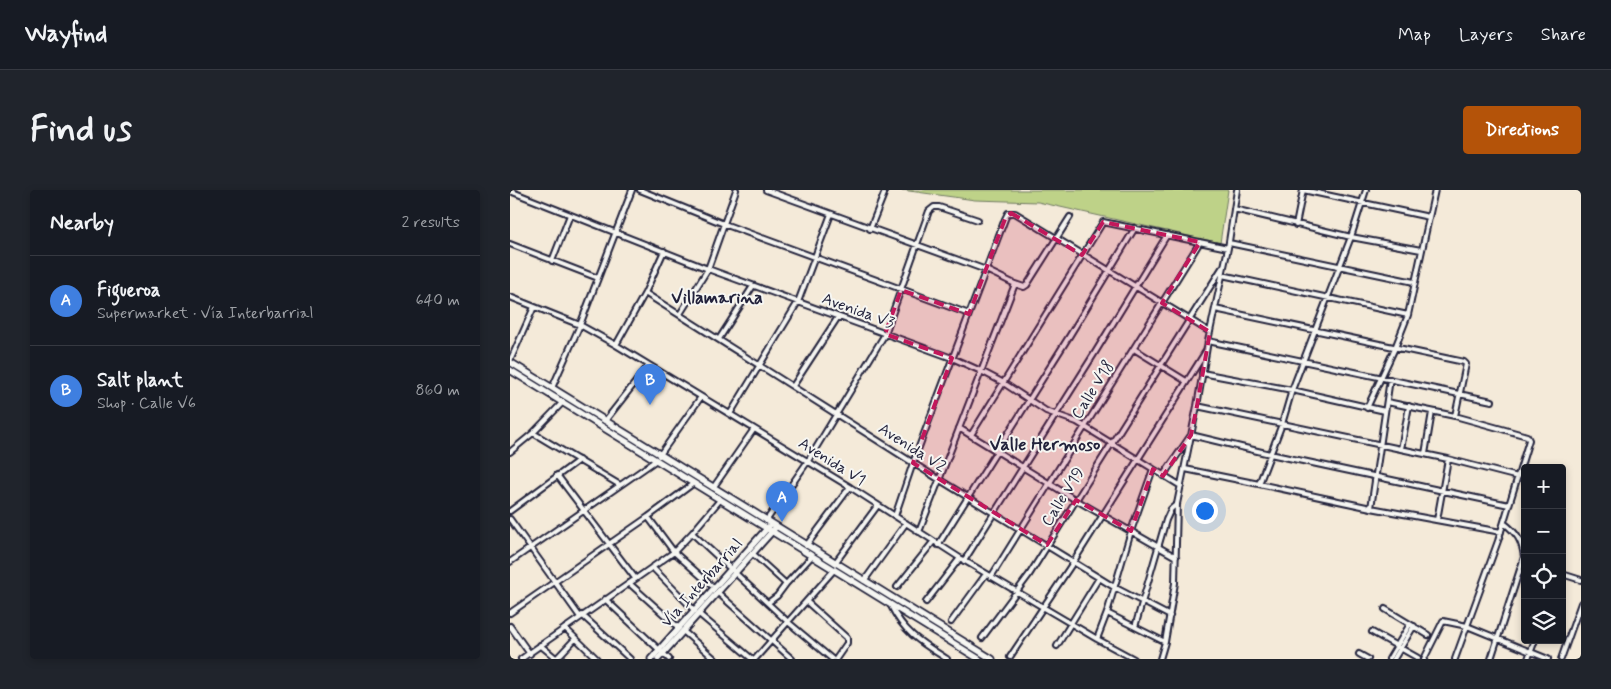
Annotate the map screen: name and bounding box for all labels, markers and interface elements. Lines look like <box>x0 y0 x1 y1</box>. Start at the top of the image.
text: Wayfind <box>25 19 107 50</box>
text: Map <box>1398 23 1431 47</box>
text: Layers <box>1459 23 1513 47</box>
text: Share <box>1541 23 1586 47</box>
button: Directions <box>1463 106 1581 154</box>
text: Find us <box>30 107 132 153</box>
text: Nearby <box>50 209 114 237</box>
text: 2 results <box>402 212 460 233</box>
text: Figueroa <box>97 278 161 303</box>
district label: Villamarina <box>671 286 763 310</box>
street label: Avenida V3 <box>819 288 897 334</box>
text: A <box>61 290 71 311</box>
text: 640 m <box>415 290 460 311</box>
text: Supermarket · Vía Interbarrial <box>97 303 313 324</box>
street label: Calle V18 <box>1067 357 1119 423</box>
pin: B <box>634 364 666 405</box>
text: Salt plant <box>97 368 183 393</box>
text: B <box>61 380 71 401</box>
text: 860 m <box>415 380 460 401</box>
text: Shop · Calle V6 <box>97 393 196 414</box>
street label: Avenida V2 <box>874 418 950 478</box>
street label: Avenida V1 <box>794 433 870 491</box>
district label: Valle Hermoso <box>990 433 1100 457</box>
street label: Calle V19 <box>1037 464 1089 530</box>
map controls <box>1521 464 1566 644</box>
button: + <box>1521 464 1566 509</box>
pin: A <box>766 481 798 522</box>
your location <box>1192 498 1218 524</box>
button: − <box>1521 509 1566 554</box>
street label: Vía Interbarrial <box>656 534 748 632</box>
button: locate <box>1521 554 1566 599</box>
button: layers <box>1521 599 1566 644</box>

